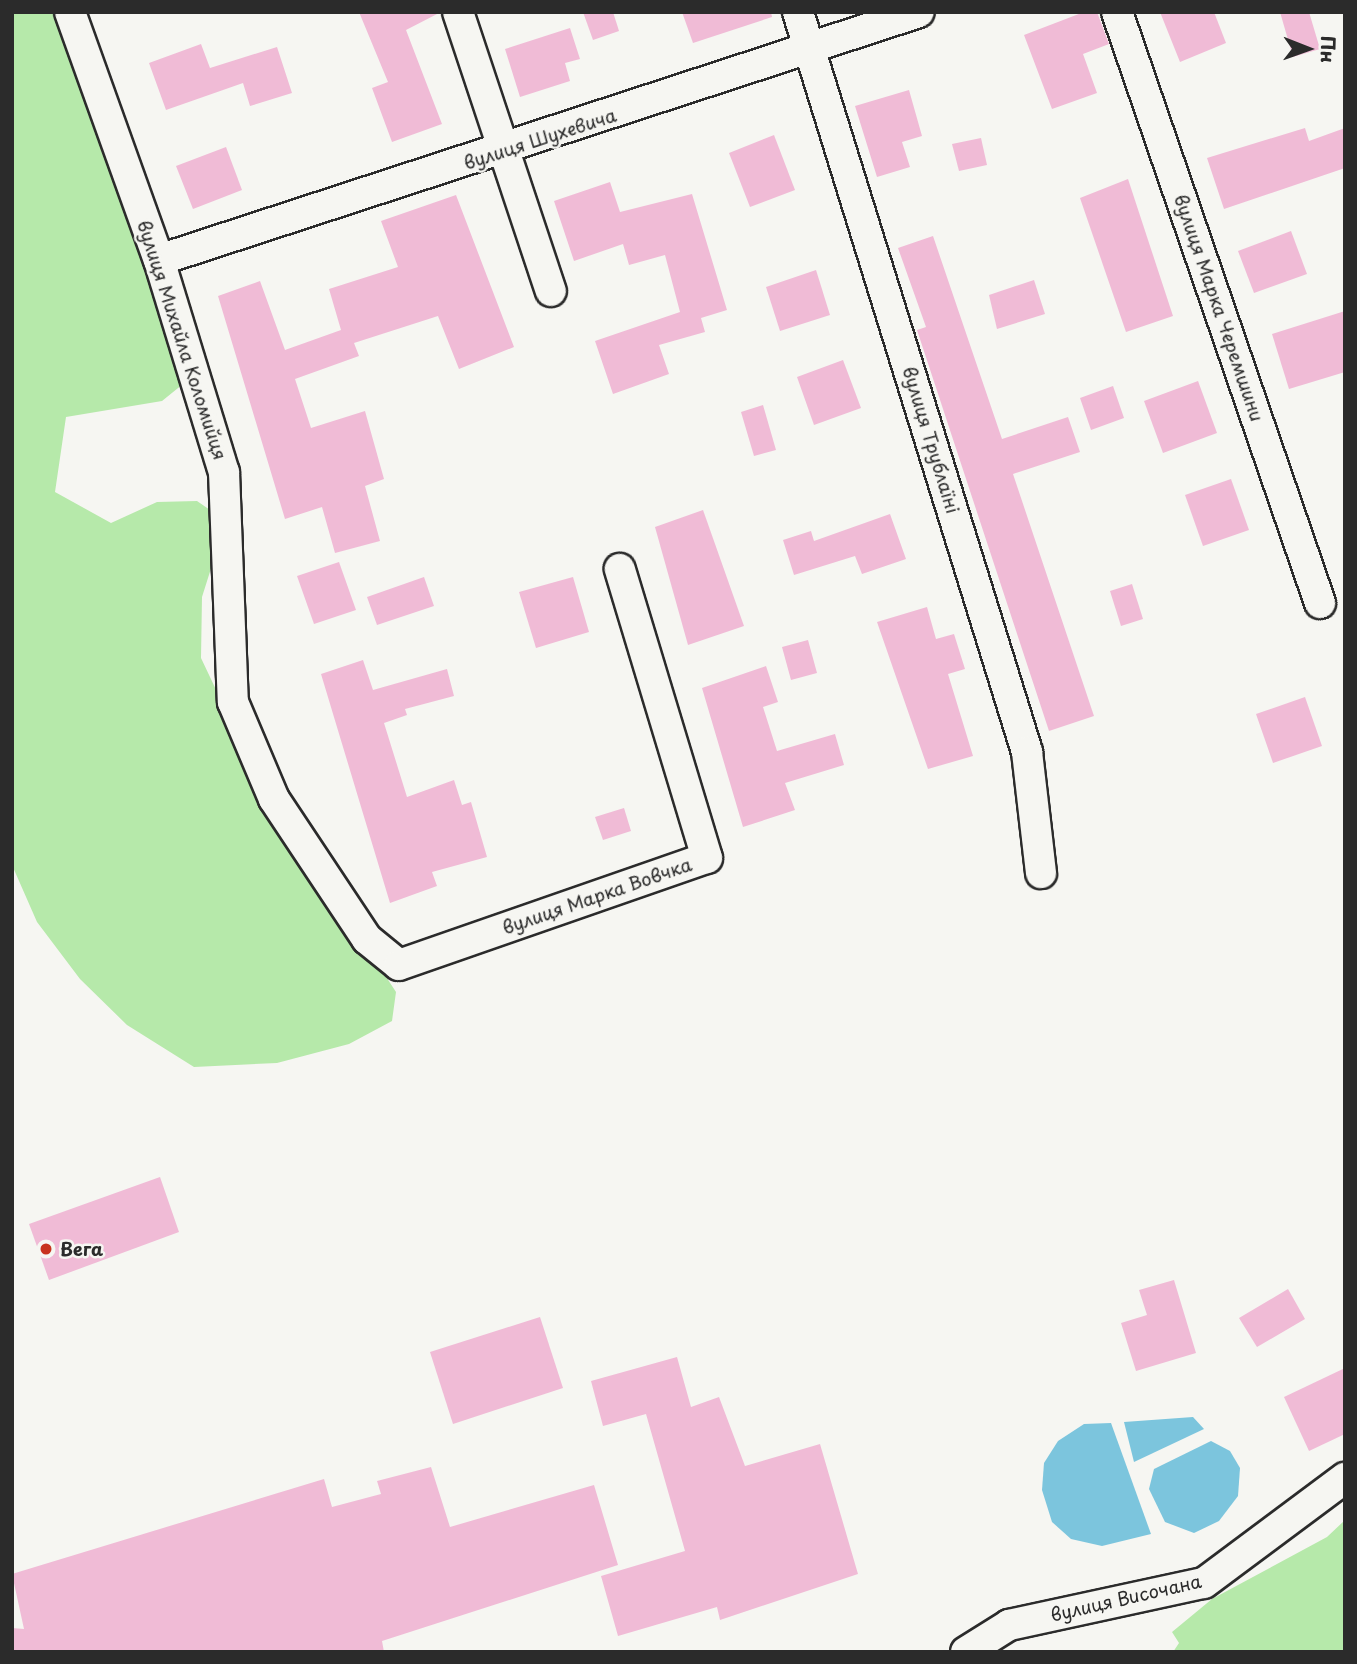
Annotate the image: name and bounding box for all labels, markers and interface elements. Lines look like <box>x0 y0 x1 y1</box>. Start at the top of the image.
north arrow <box>1273 14 1343 84</box>
text: Пн <box>1315 35 1343 63</box>
street label: вулиця Шухевича <box>461 104 619 174</box>
street label: вулиця Марка Черемшини <box>1170 191 1268 425</box>
street label: вулиця Михайла Коломийця <box>133 217 231 463</box>
street label: вулиця Трублаїні <box>898 364 964 516</box>
street label: вулиця Марка Вовчка <box>499 853 695 939</box>
place label: Вега <box>60 1238 103 1260</box>
marker: Вега <box>38 1241 54 1257</box>
street label: вулиця Височана <box>1048 1570 1204 1626</box>

